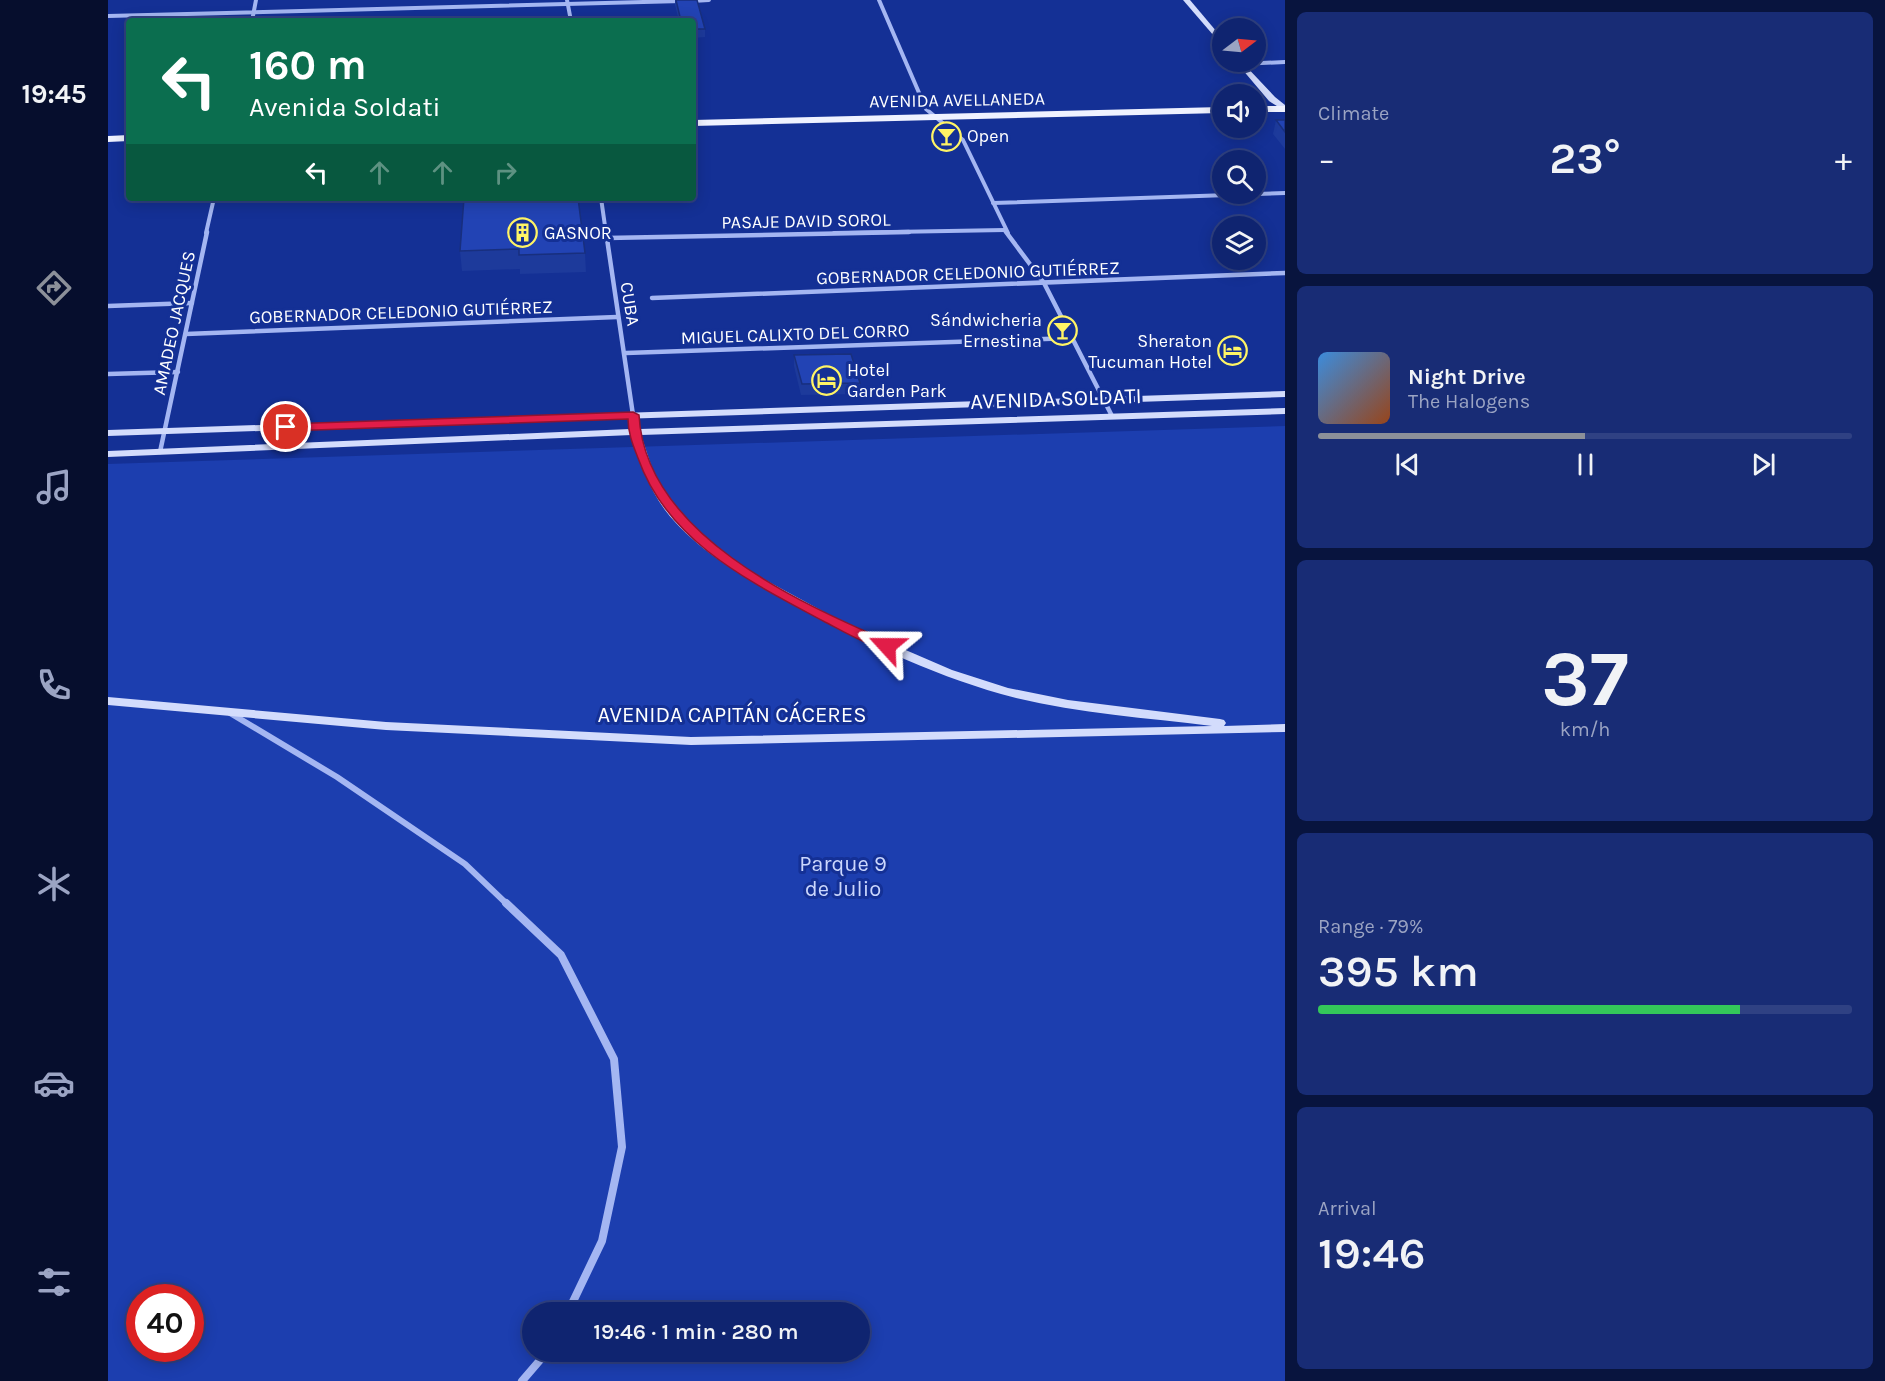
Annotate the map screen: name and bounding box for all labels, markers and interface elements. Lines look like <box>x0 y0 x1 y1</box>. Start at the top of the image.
north arrow <box>1212 18 1266 72</box>
map controls <box>1212 18 1266 270</box>
text: 160 m <box>249 40 367 90</box>
icon: left <box>150 42 228 120</box>
text: 19:45 <box>21 78 87 110</box>
button: sound <box>1212 84 1266 138</box>
street label: AVENIDA AVELLANEDA <box>869 87 1045 113</box>
text: Avenida Soldati <box>249 91 441 123</box>
text: Climate <box>1318 102 1389 125</box>
bar icon: Open <box>930 120 962 152</box>
place label: Open <box>967 125 1009 147</box>
text: 23° <box>1549 132 1621 184</box>
text: − <box>1318 140 1335 178</box>
text: + <box>1835 140 1852 178</box>
button: search <box>1212 150 1266 204</box>
icon: left <box>300 156 333 189</box>
icon: ahead <box>363 156 396 189</box>
icon: ahead <box>426 156 459 189</box>
icon: right <box>489 156 522 189</box>
street label: PASAJE DAVID SOROL <box>721 209 891 233</box>
button: layers <box>1212 216 1266 270</box>
building icon: GASNOR <box>507 217 539 249</box>
place label: GASNOR <box>544 222 612 244</box>
street label: AMADEO JACQUES <box>148 249 200 397</box>
street label: GOBERNADOR CELEDONIO GUTIÉRREZ <box>816 256 1120 289</box>
icon: directions <box>33 267 75 309</box>
street label: CUBA <box>616 280 644 328</box>
street label: GOBERNADOR CELEDONIO GUTIÉRREZ <box>249 295 553 328</box>
place label: Sándwicheria Ernestina <box>930 309 1042 352</box>
bar icon: Sándwicheria Ernestina <box>1047 314 1079 346</box>
street label: MIGUEL CALIXTO DEL CORRO <box>680 319 910 349</box>
place label: Sheraton Tucuman Hotel <box>1088 330 1212 373</box>
hotel icon: Sheraton Tucuman Hotel <box>1217 335 1249 367</box>
place label: Hotel Garden Park <box>847 359 947 402</box>
hotel icon: Hotel Garden Park <box>810 364 842 396</box>
text: Night Drive <box>1408 364 1526 390</box>
street label: AVENIDA SOLDATI <box>970 383 1142 415</box>
text: The Halogens <box>1408 390 1530 413</box>
pin <box>260 401 311 452</box>
icon: arrive <box>269 410 302 443</box>
icon: previous <box>1391 448 1424 481</box>
icon: pause <box>1569 448 1602 481</box>
icon: next <box>1747 448 1780 481</box>
icon: music <box>33 466 75 508</box>
position arrow <box>855 614 919 678</box>
text: 37 <box>1541 633 1629 725</box>
icon: phone <box>33 664 75 706</box>
street label: AVENIDA CAPITÁN CÁCERES <box>598 701 866 728</box>
text: km/h <box>1560 718 1610 741</box>
park label: Parque 9 de Julio <box>799 851 887 902</box>
icon: climate <box>33 863 75 905</box>
text: Range · 79% <box>1318 915 1423 938</box>
text: 395 km <box>1318 945 1479 997</box>
icon: car <box>33 1062 75 1104</box>
text: Arrival <box>1318 1197 1377 1220</box>
text: 19:46 <box>1318 1227 1426 1279</box>
icon: filters <box>33 1261 75 1303</box>
speed limit sign: 40 <box>126 1284 204 1362</box>
text: 19:46 · 1 min · 280 m <box>593 1319 799 1345</box>

